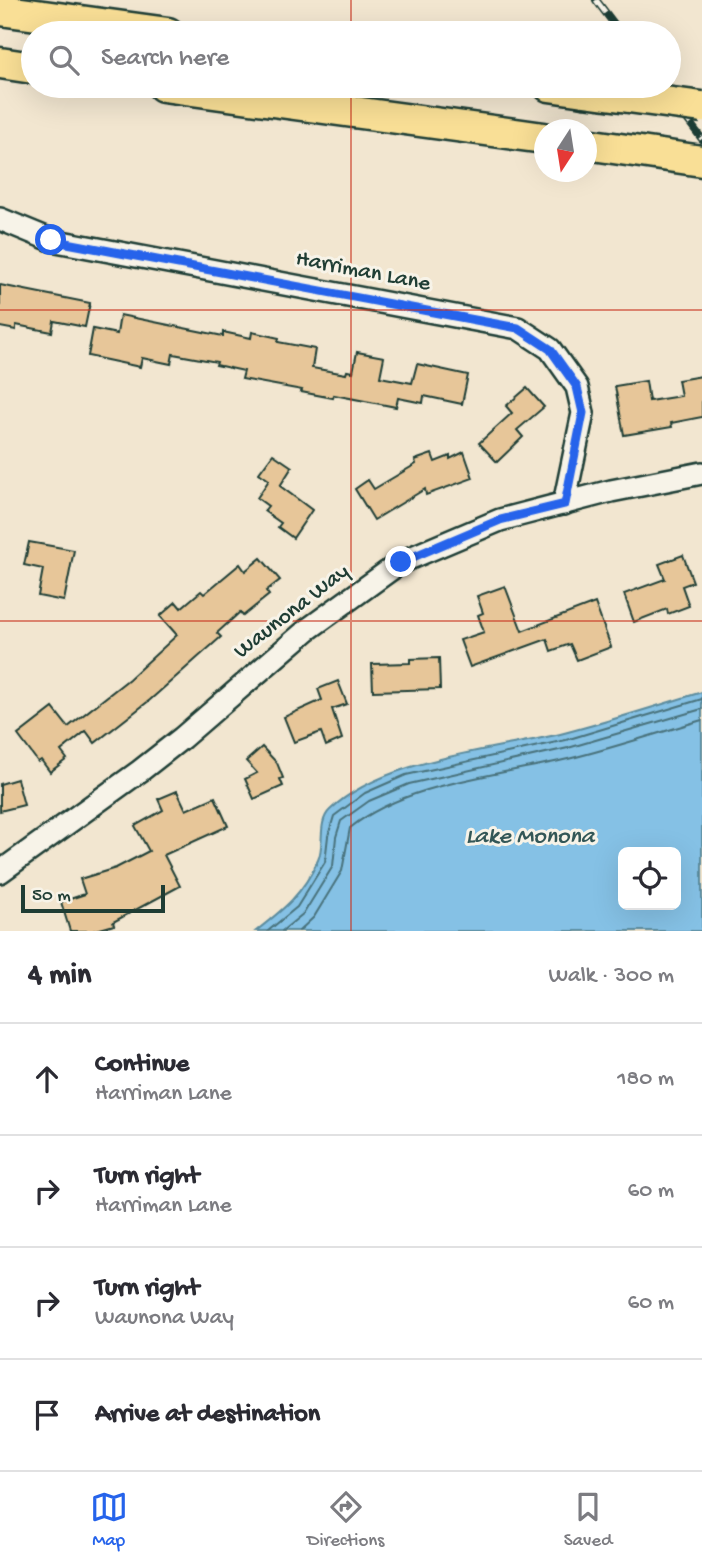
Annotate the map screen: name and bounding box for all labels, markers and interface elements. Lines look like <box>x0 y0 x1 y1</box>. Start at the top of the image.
search box <box>21 21 681 98</box>
icon: search <box>45 41 83 79</box>
text: Search here <box>101 44 229 75</box>
north arrow <box>534 119 597 182</box>
route start <box>35 224 66 255</box>
street label: Harriman Lane <box>293 246 434 299</box>
route end <box>385 546 416 577</box>
street label: Waunona Way <box>229 559 355 665</box>
water label: Lake Monona <box>466 823 596 852</box>
map controls <box>618 847 681 910</box>
button: locate <box>618 847 681 910</box>
scale bar <box>21 882 164 914</box>
text: 50 m <box>32 885 71 908</box>
text: 4 min <box>28 959 91 994</box>
text: Walk · 300 m <box>548 963 674 990</box>
text: Continue <box>95 1050 189 1081</box>
icon: ahead <box>28 1060 66 1098</box>
text: 180 m <box>617 1066 674 1093</box>
text: Harriman Lane <box>95 1081 232 1108</box>
text: Turn right <box>95 1162 199 1193</box>
icon: right <box>28 1172 66 1210</box>
text: 60 m <box>628 1178 674 1205</box>
text: Harriman Lane <box>95 1193 232 1220</box>
text: Turn right <box>95 1274 199 1305</box>
icon: right <box>28 1284 66 1322</box>
text: 60 m <box>628 1290 674 1317</box>
text: Waunona Way <box>95 1305 234 1332</box>
icon: arrive <box>28 1396 66 1434</box>
text: Arrive at destination <box>95 1400 320 1431</box>
tab: Map <box>90 1488 128 1553</box>
tab: Directions <box>307 1488 384 1553</box>
tab: Saved <box>564 1488 612 1553</box>

